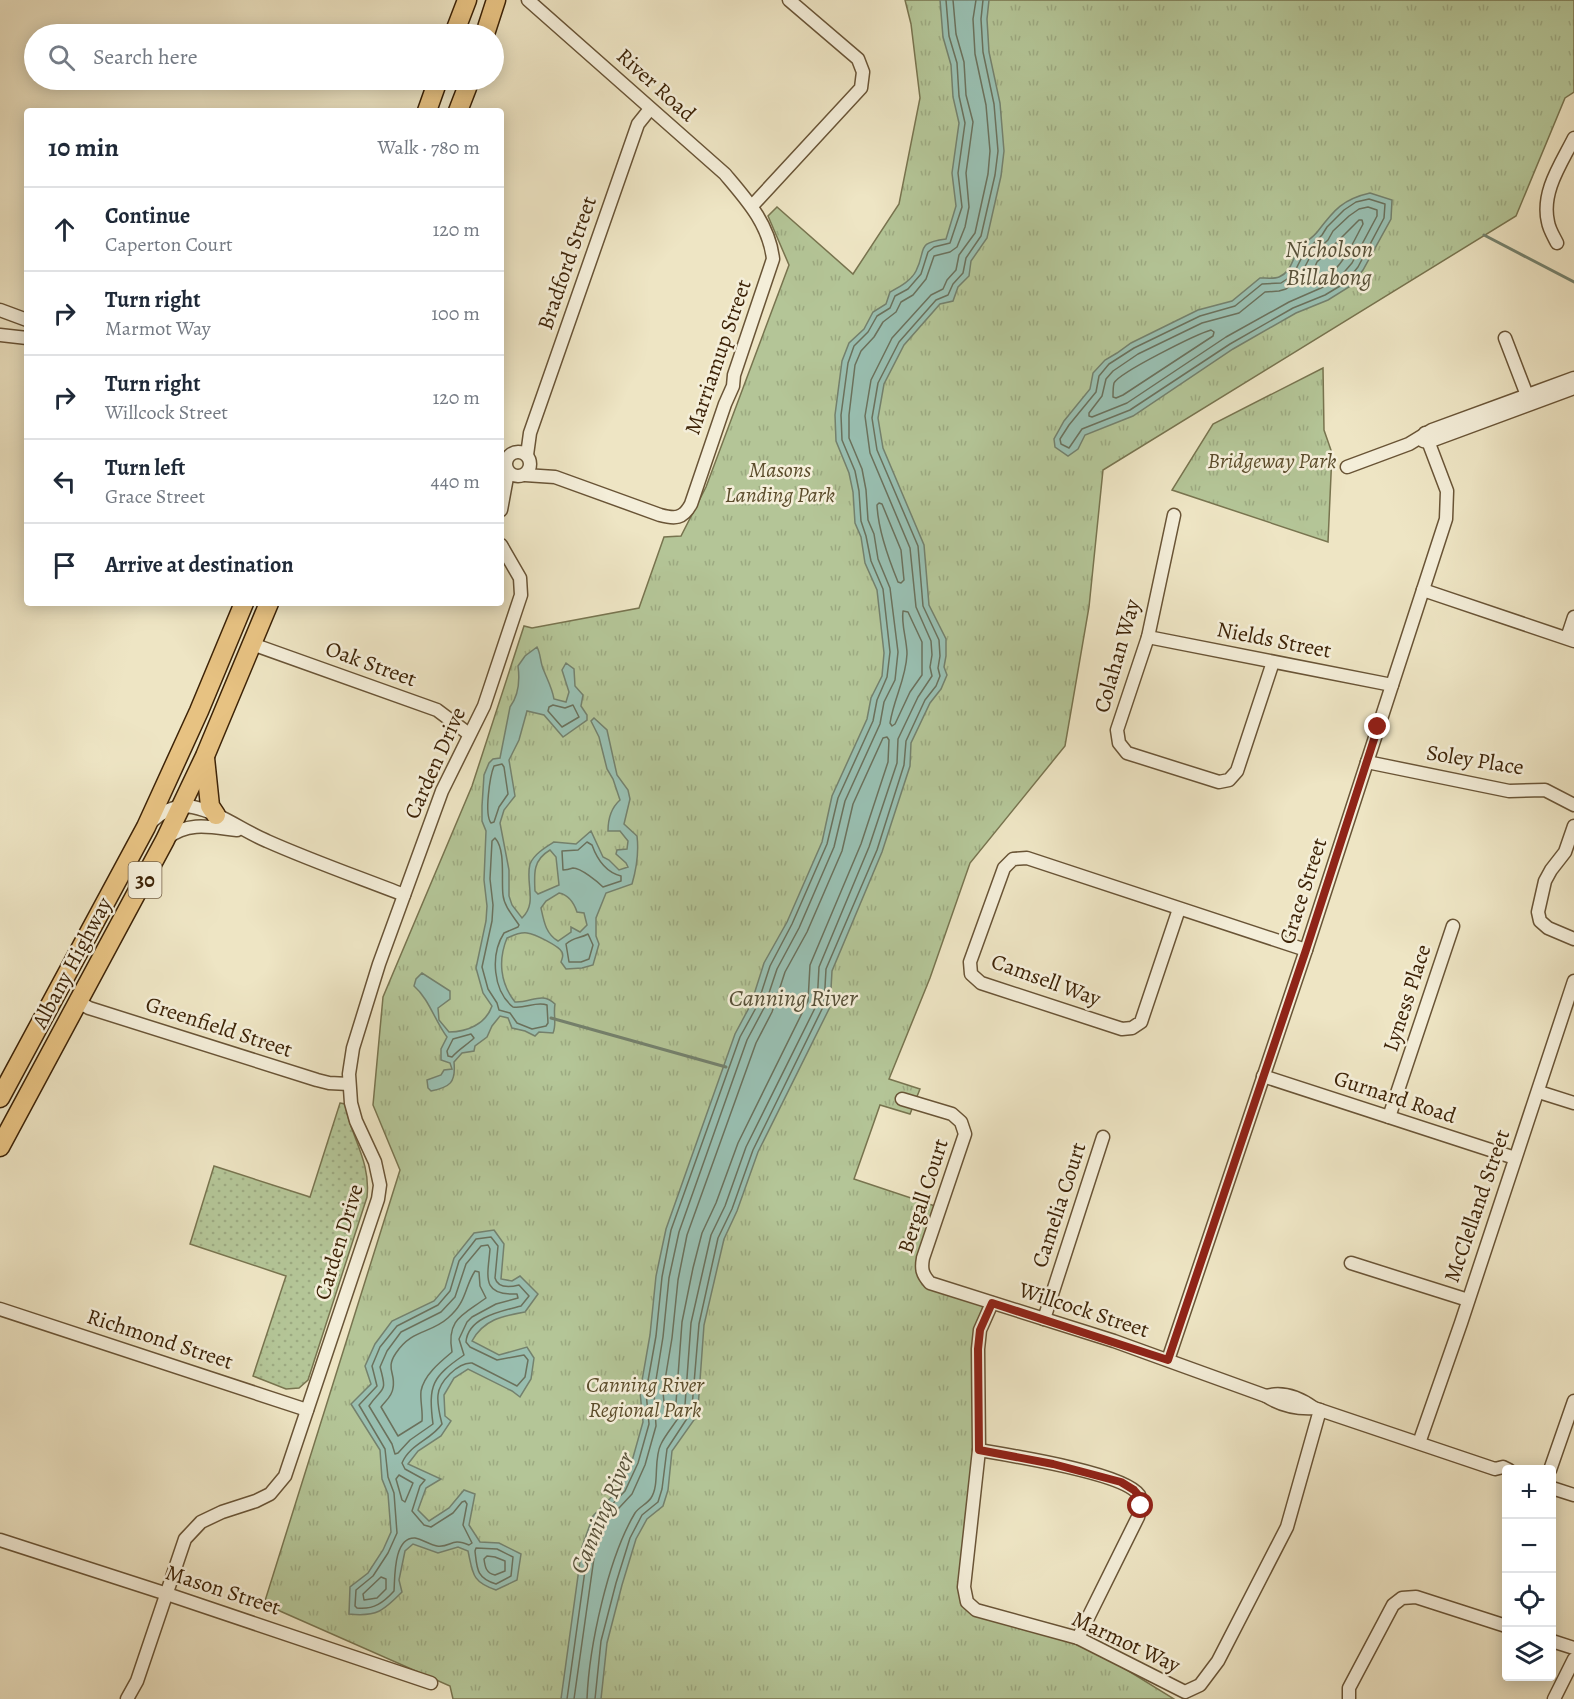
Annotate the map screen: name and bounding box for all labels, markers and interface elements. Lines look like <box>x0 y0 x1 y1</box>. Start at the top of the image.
search box <box>24 24 504 90</box>
icon: search <box>45 41 78 74</box>
street label: River Road <box>610 41 702 129</box>
text: Search here <box>93 42 198 72</box>
text: 10 min <box>48 130 119 165</box>
text: Walk · 780 m <box>378 134 480 161</box>
street label: Bradford Street <box>530 192 604 334</box>
text: Continue <box>105 201 190 231</box>
icon: ahead <box>48 213 81 246</box>
text: 120 m <box>432 216 480 243</box>
text: Caperton Court <box>105 231 233 258</box>
water label: Nicholson Billabong <box>1285 233 1373 293</box>
street label: Marriamup Street <box>677 275 759 439</box>
text: Turn right <box>105 285 201 315</box>
icon: right <box>48 297 81 330</box>
text: 100 m <box>431 300 480 327</box>
text: Marmot Way <box>105 315 211 342</box>
text: Turn right <box>105 369 201 399</box>
icon: right <box>48 381 81 414</box>
text: 120 m <box>432 384 480 411</box>
text: Willcock Street <box>105 399 228 426</box>
park label: Bridgeway Park <box>1207 446 1337 476</box>
text: Turn left <box>105 453 185 483</box>
park label: Masons Landing Park <box>725 455 835 510</box>
icon: left <box>48 465 81 498</box>
text: 440 m <box>431 468 480 495</box>
text: Grace Street <box>105 483 205 510</box>
icon: arrive <box>48 549 81 582</box>
text: Arrive at destination <box>105 550 294 580</box>
street label: Colahan Way <box>1086 596 1148 716</box>
street label: Nields Street <box>1214 614 1334 666</box>
street label: Oak Street <box>321 634 421 694</box>
street label: Carden Drive <box>397 702 473 824</box>
route end <box>1364 713 1390 739</box>
street label: Soley Place <box>1424 738 1526 782</box>
street label: Grace Street <box>1272 834 1334 948</box>
road number: 30 <box>128 862 162 898</box>
street label: Albany Highway <box>24 892 119 1035</box>
street label: Lyness Place <box>1376 940 1438 1056</box>
street label: Camsell Way <box>987 946 1105 1014</box>
water label: Canning River <box>729 982 858 1014</box>
street label: Greenfield Street <box>142 989 296 1065</box>
street label: Gurnard Road <box>1330 1063 1460 1131</box>
street label: McClelland Street <box>1437 1126 1517 1286</box>
street label: Bergall Court <box>890 1135 956 1257</box>
street label: Camelia Court <box>1025 1138 1093 1272</box>
street label: Carden Drive <box>307 1180 371 1304</box>
street label: Willcock Street <box>1014 1275 1153 1345</box>
street label: Richmond Street <box>83 1301 237 1377</box>
park label: Canning River Regional Park <box>586 1370 705 1425</box>
water label: Canning River <box>562 1447 642 1578</box>
map controls <box>1502 1465 1556 1681</box>
button: + <box>1502 1465 1556 1519</box>
route start <box>1127 1492 1153 1518</box>
button: − <box>1502 1519 1556 1573</box>
street label: Mason Street <box>162 1557 284 1623</box>
button: locate <box>1502 1573 1556 1627</box>
street label: Marmot Way <box>1067 1604 1185 1680</box>
button: layers <box>1502 1627 1556 1681</box>

